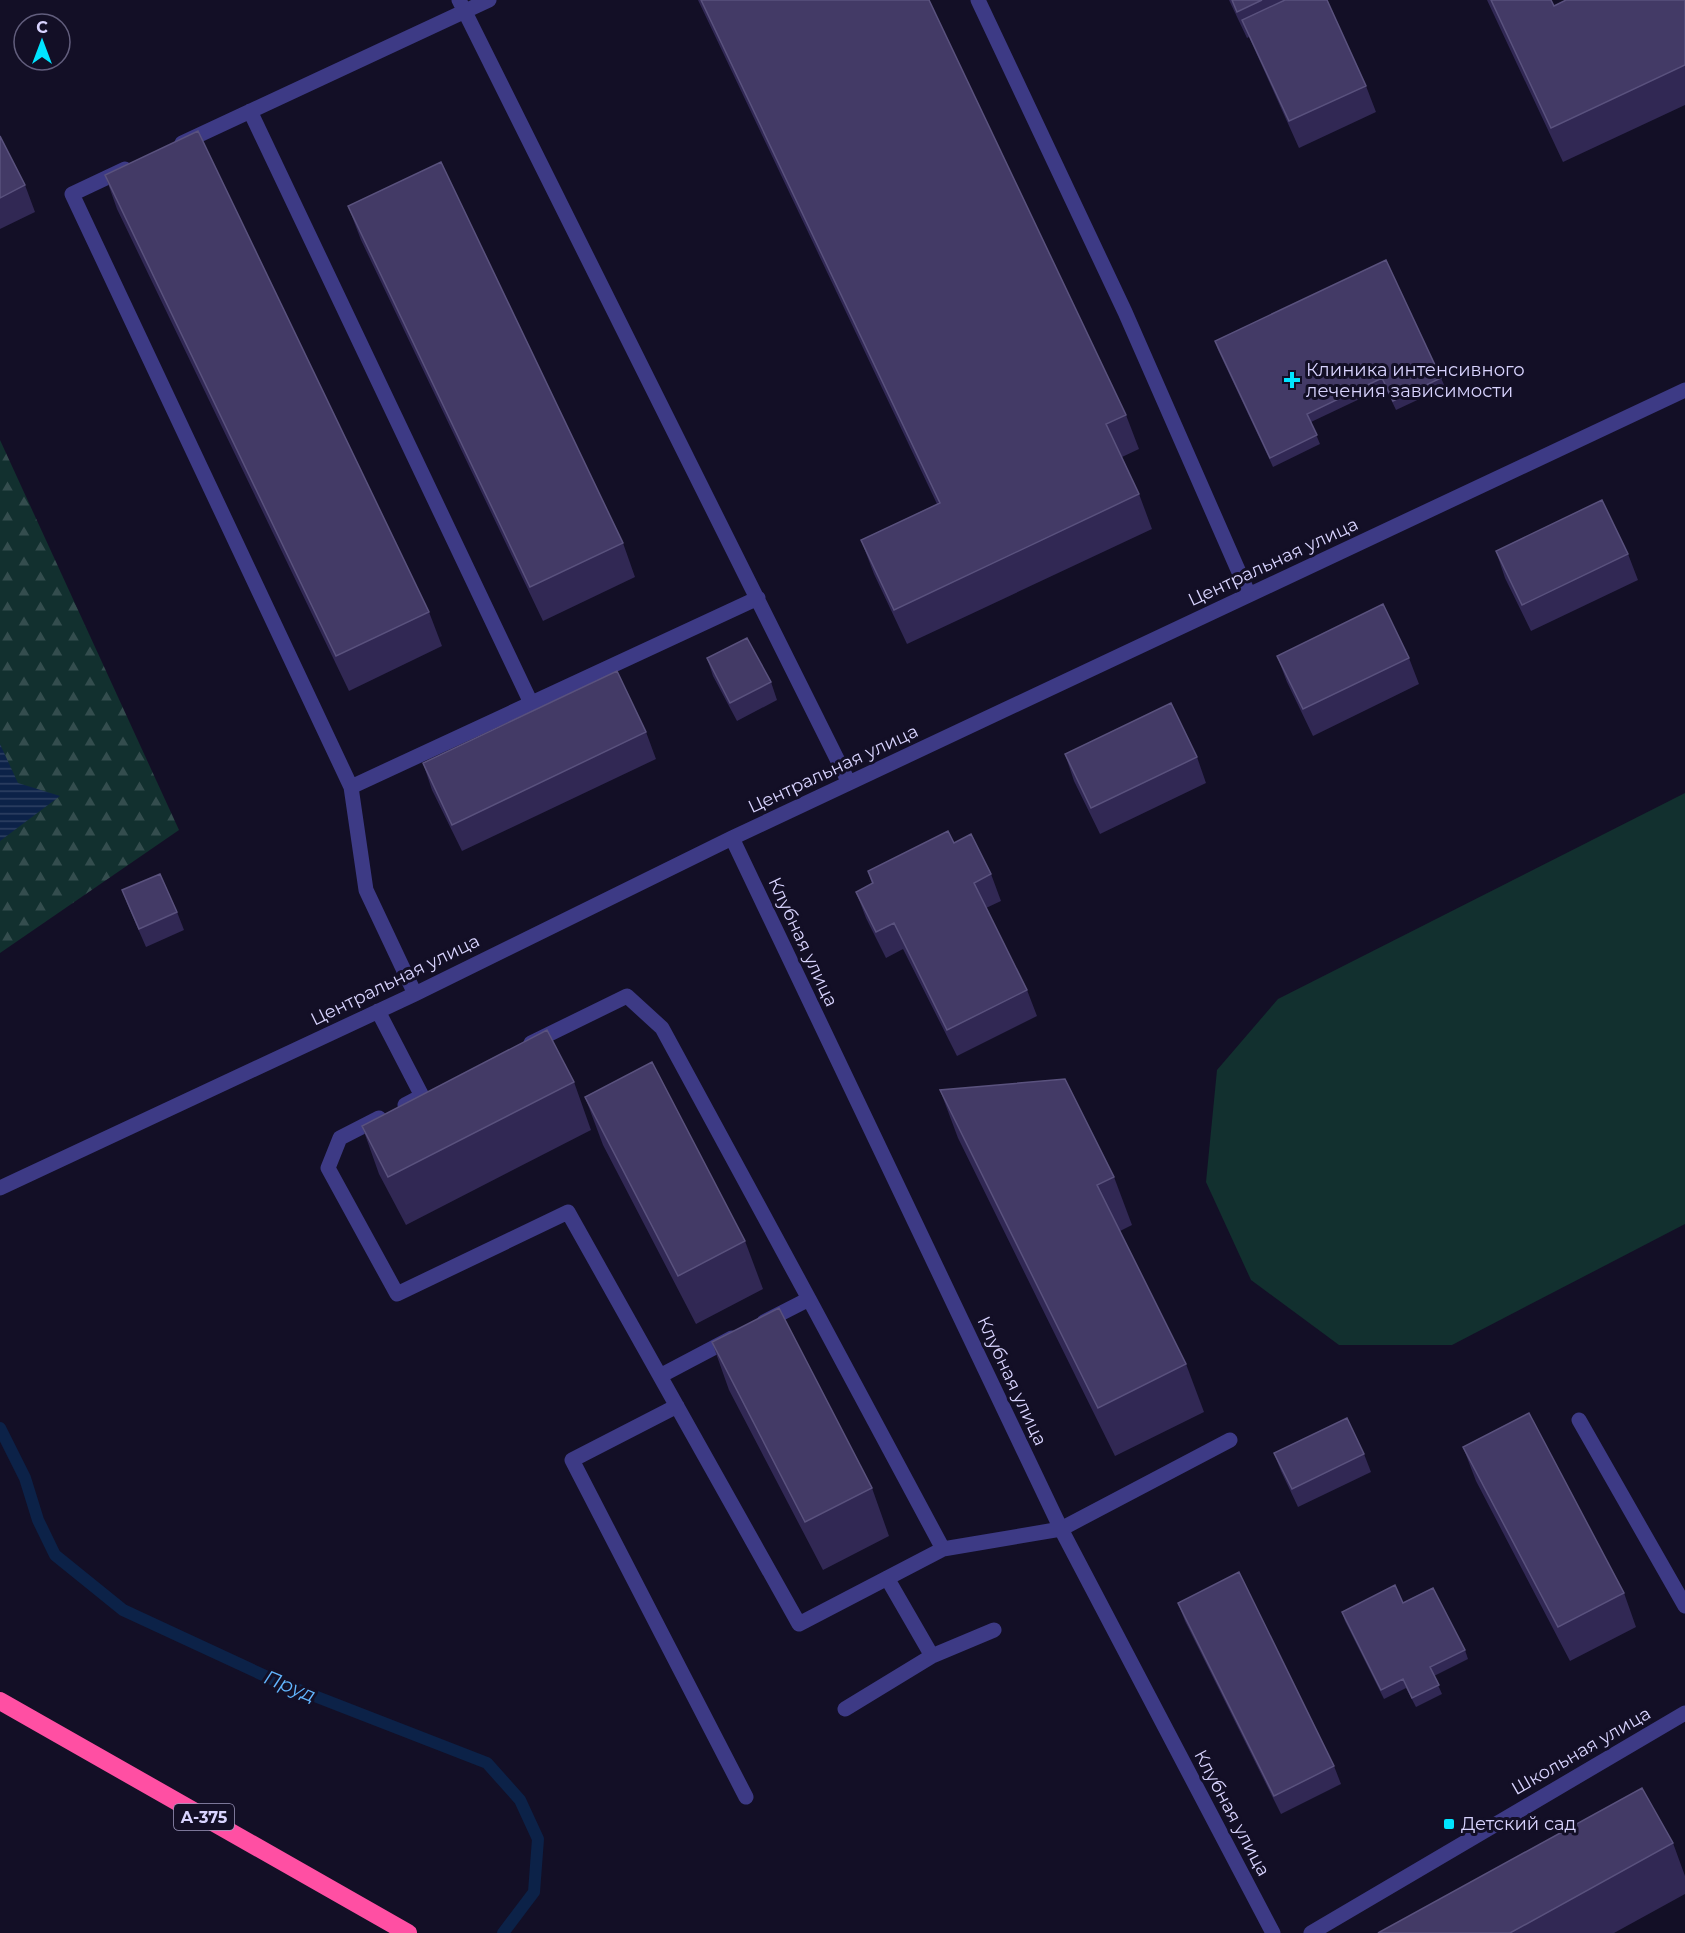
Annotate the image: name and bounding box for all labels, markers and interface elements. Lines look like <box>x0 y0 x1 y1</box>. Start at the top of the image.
north arrow <box>12 12 72 72</box>
text: С <box>36 18 48 37</box>
place label: Клиника интенсивного лечения зависимости <box>1306 359 1525 402</box>
marker: Клиника интенсивного лечения зависимости <box>1283 371 1301 389</box>
street label: Центральная улица <box>1184 513 1362 611</box>
street label: Центральная улица <box>744 720 922 818</box>
street label: Клубная улица <box>763 874 843 1010</box>
street label: Центральная улица <box>307 930 483 1030</box>
street label: Клубная улица <box>972 1313 1052 1449</box>
water label: Пруд <box>261 1665 319 1707</box>
street label: Школьная улица <box>1507 1702 1655 1800</box>
street label: Клубная улица <box>1189 1746 1275 1880</box>
road number: А-375 <box>174 1804 234 1830</box>
place label: Детский сад <box>1461 1813 1577 1835</box>
marker: Детский сад <box>1442 1817 1456 1831</box>

